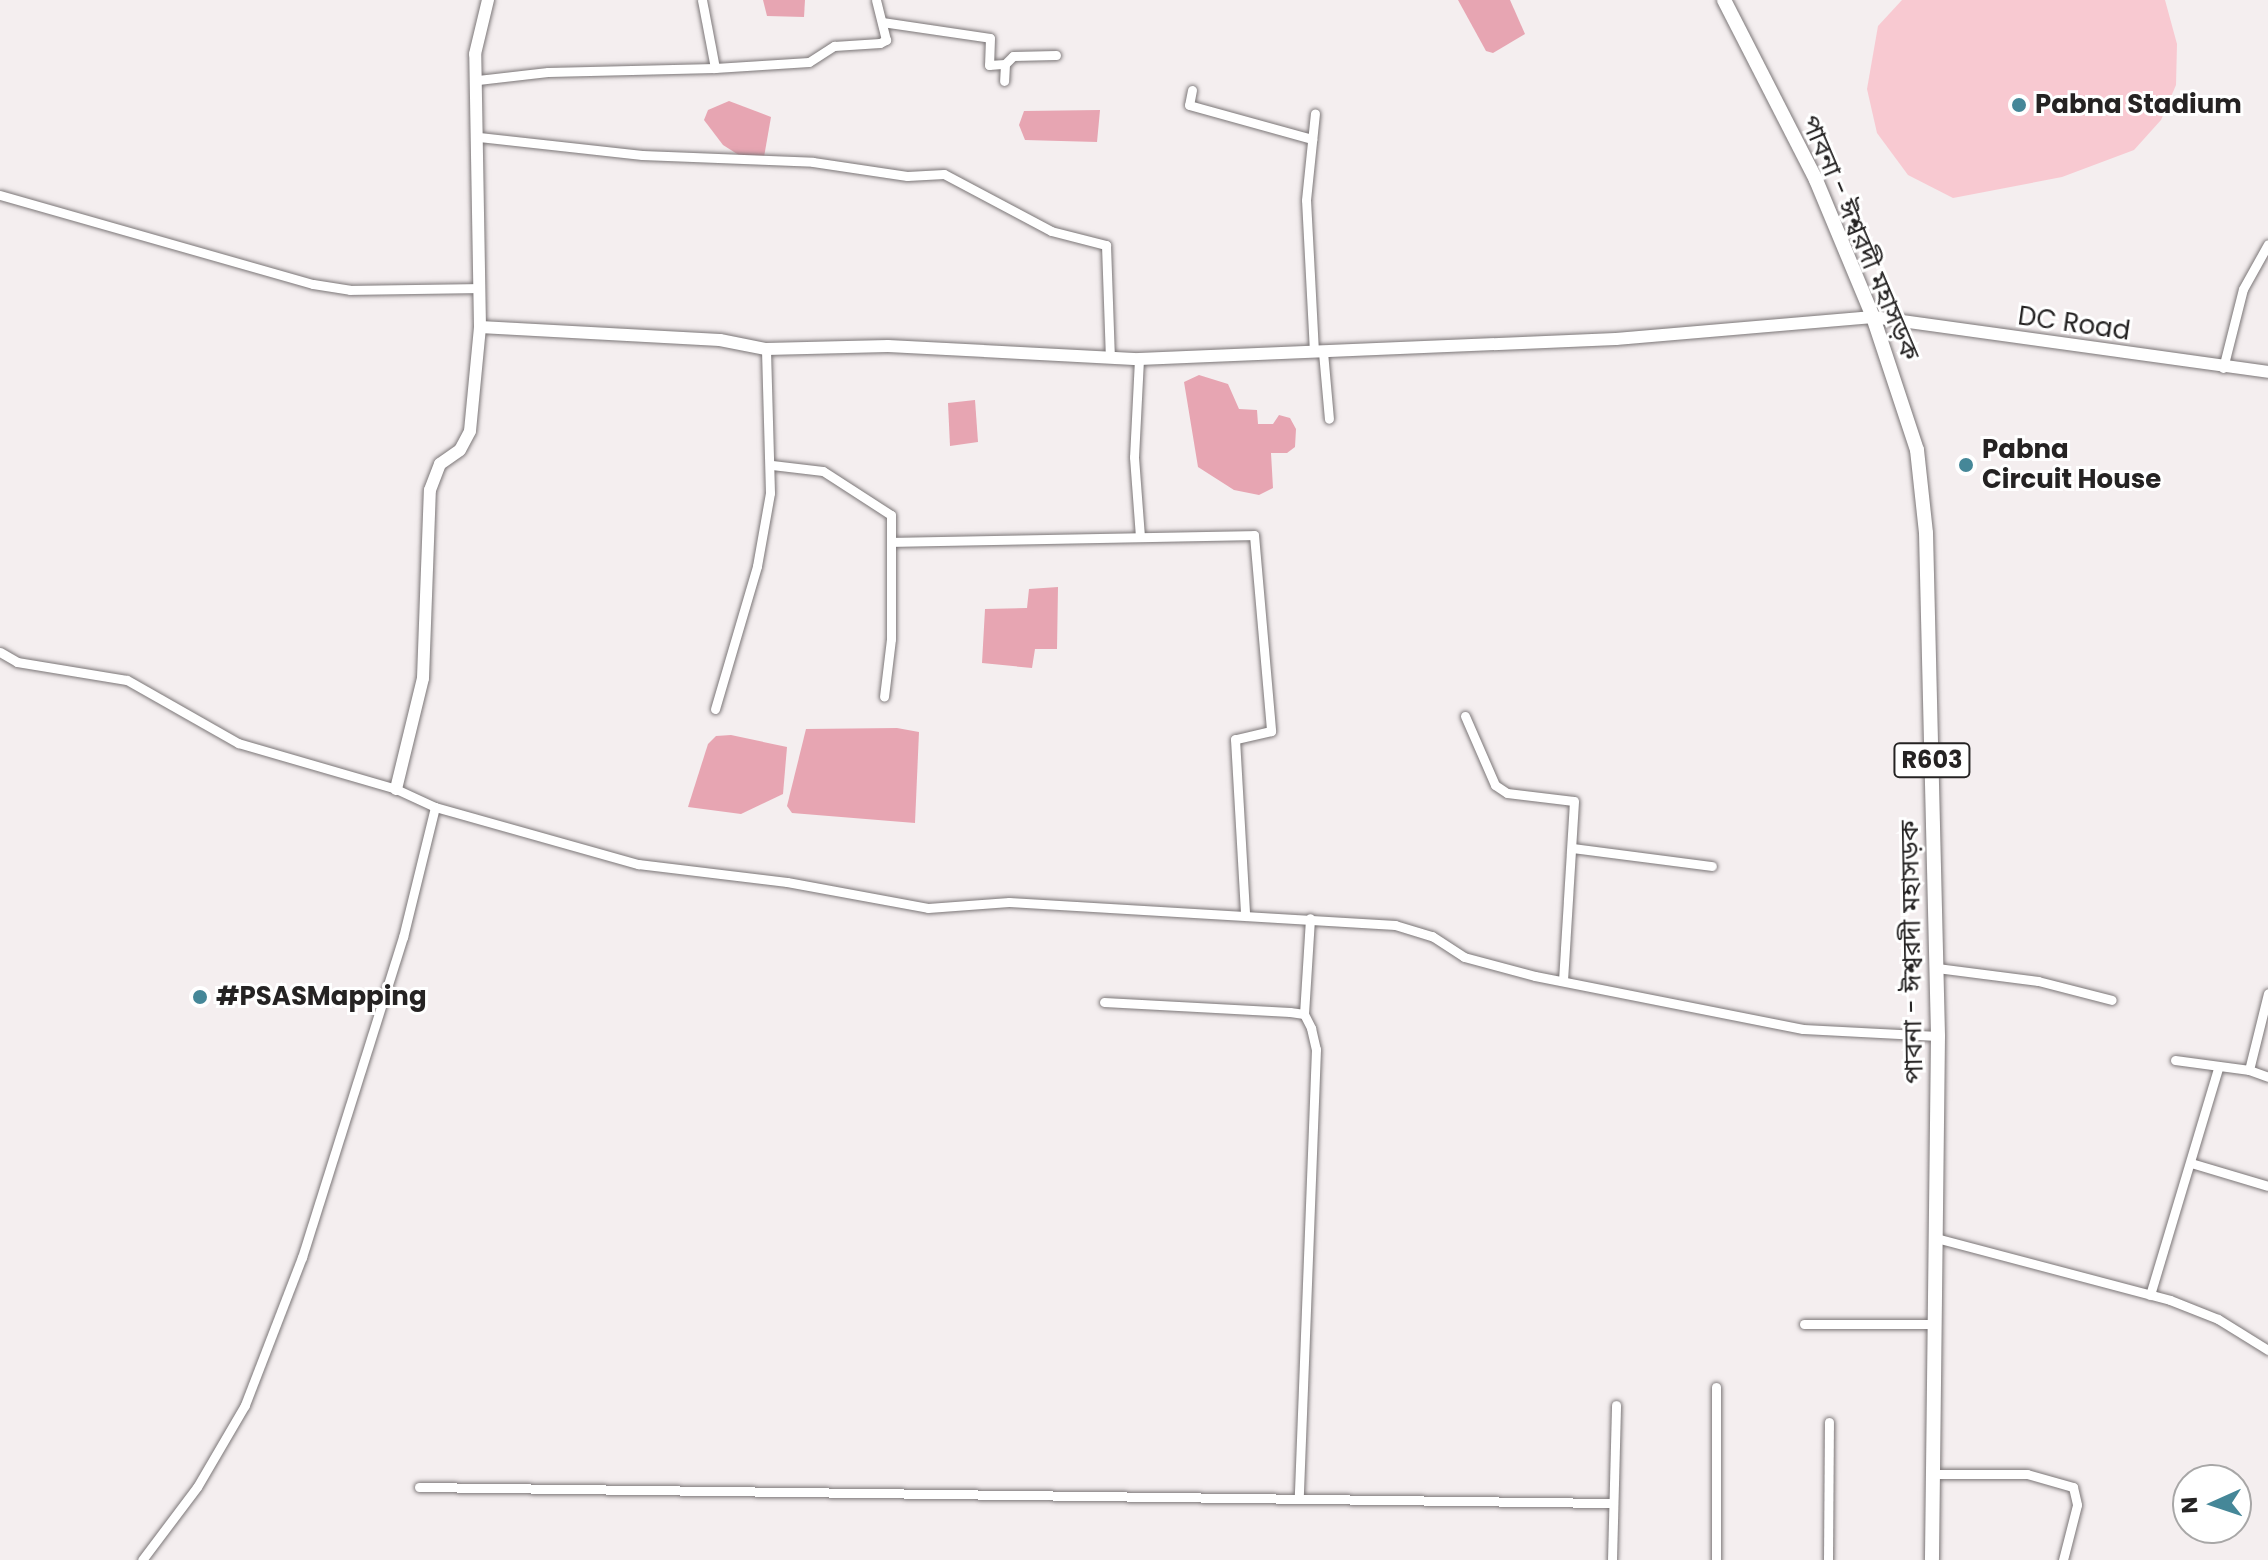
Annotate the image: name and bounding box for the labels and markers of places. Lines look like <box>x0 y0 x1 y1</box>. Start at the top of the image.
place label: Pabna Stadium <box>2035 89 2242 121</box>
marker: Pabna Stadium <box>2010 96 2028 114</box>
place label: Pabna Circuit House <box>1982 434 2161 496</box>
marker: Pabna Circuit House <box>1957 456 1975 474</box>
place label: #PSASMapping <box>216 981 427 1013</box>
marker: #PSASMapping <box>191 988 209 1006</box>

